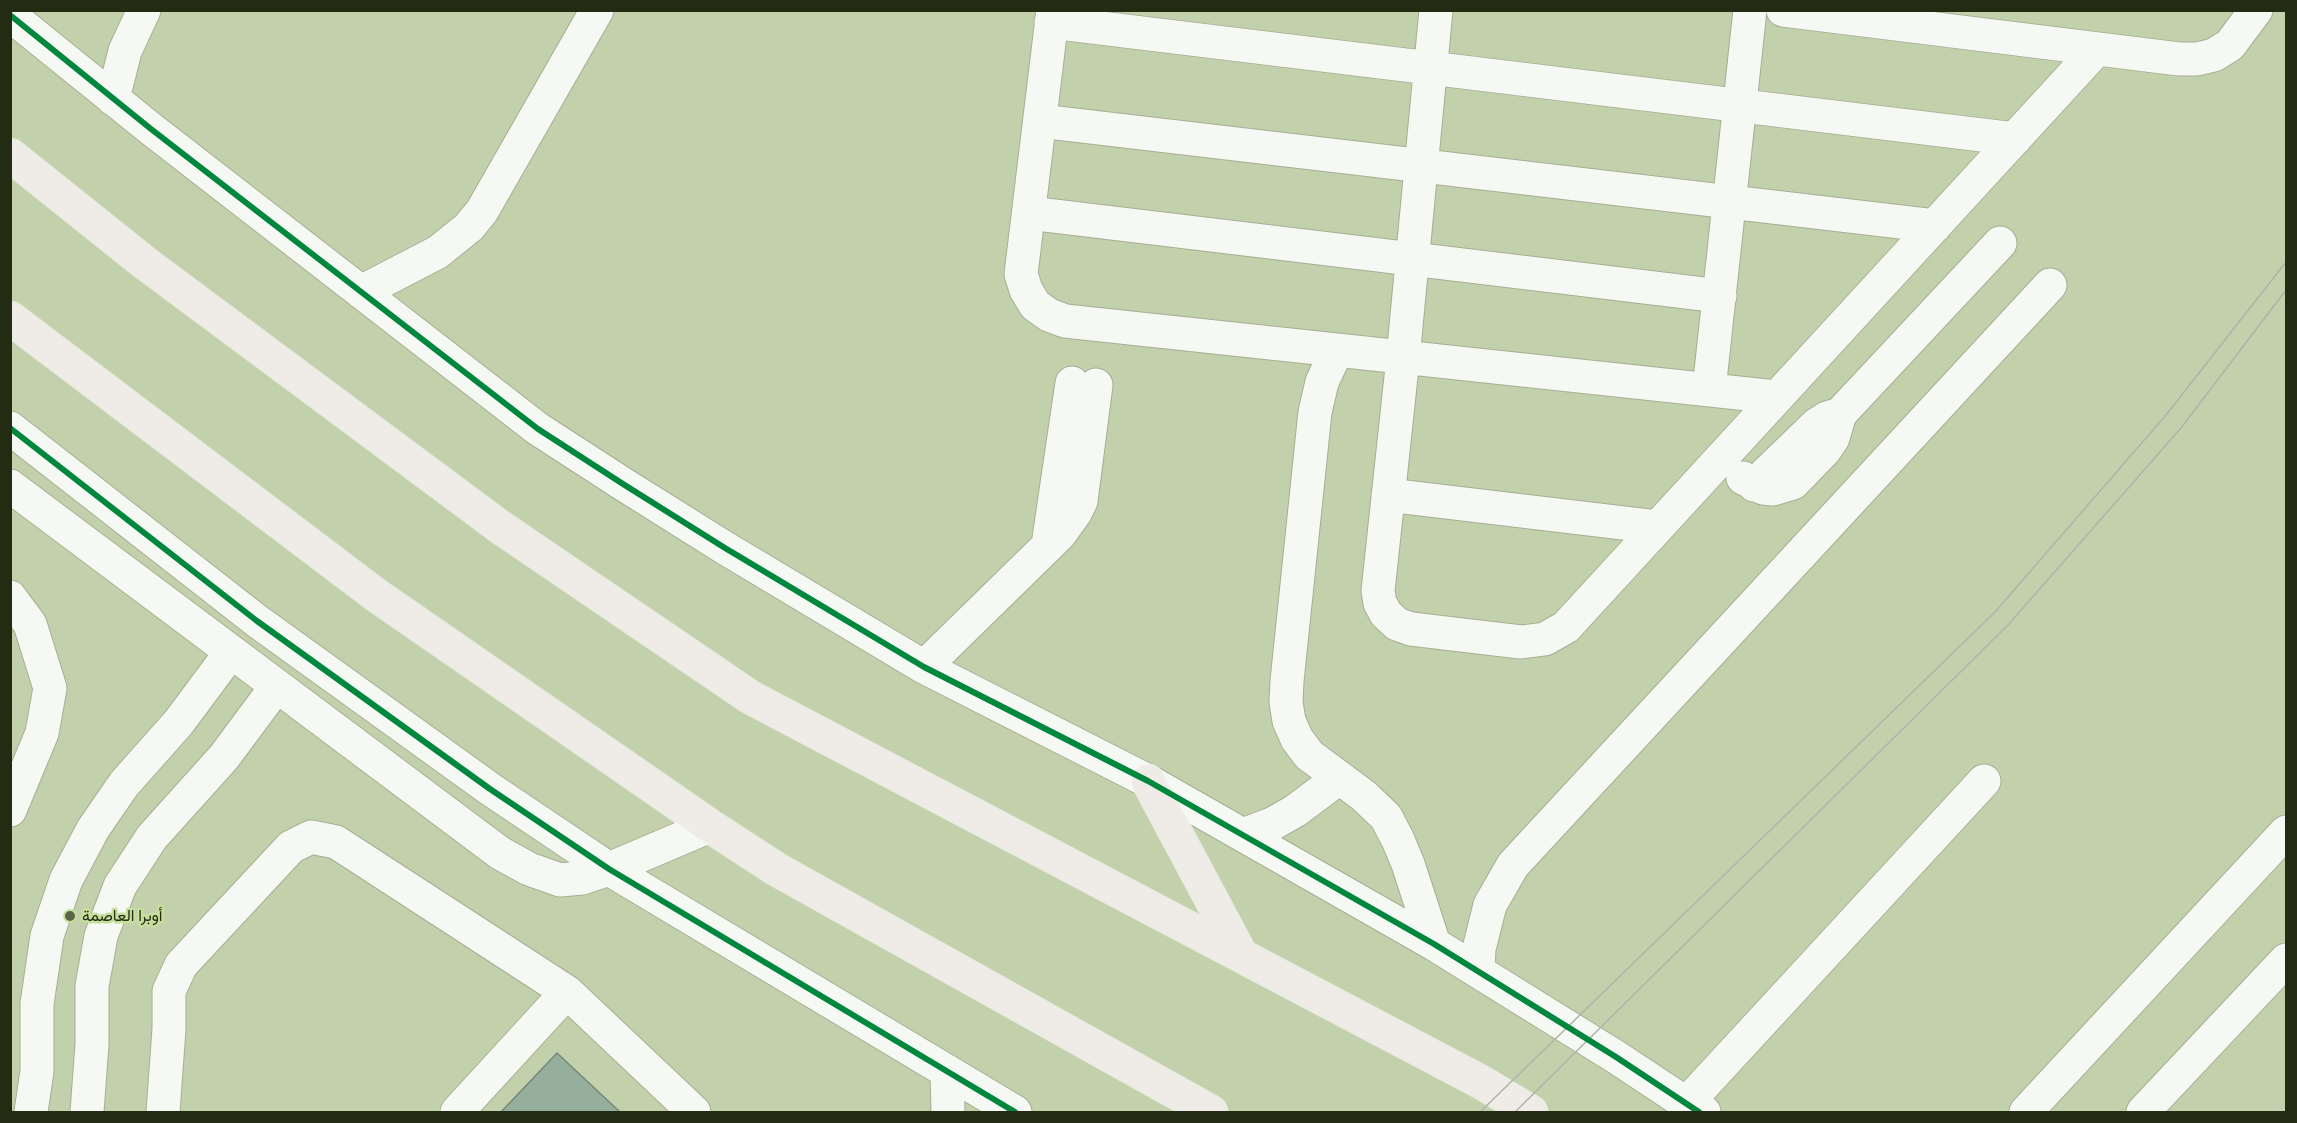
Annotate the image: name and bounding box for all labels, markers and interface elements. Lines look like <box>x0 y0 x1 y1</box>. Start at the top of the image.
place label: أوبرا العاصمة <box>82 906 163 926</box>
marker: أوبرا العاصمة <box>63 909 77 923</box>

